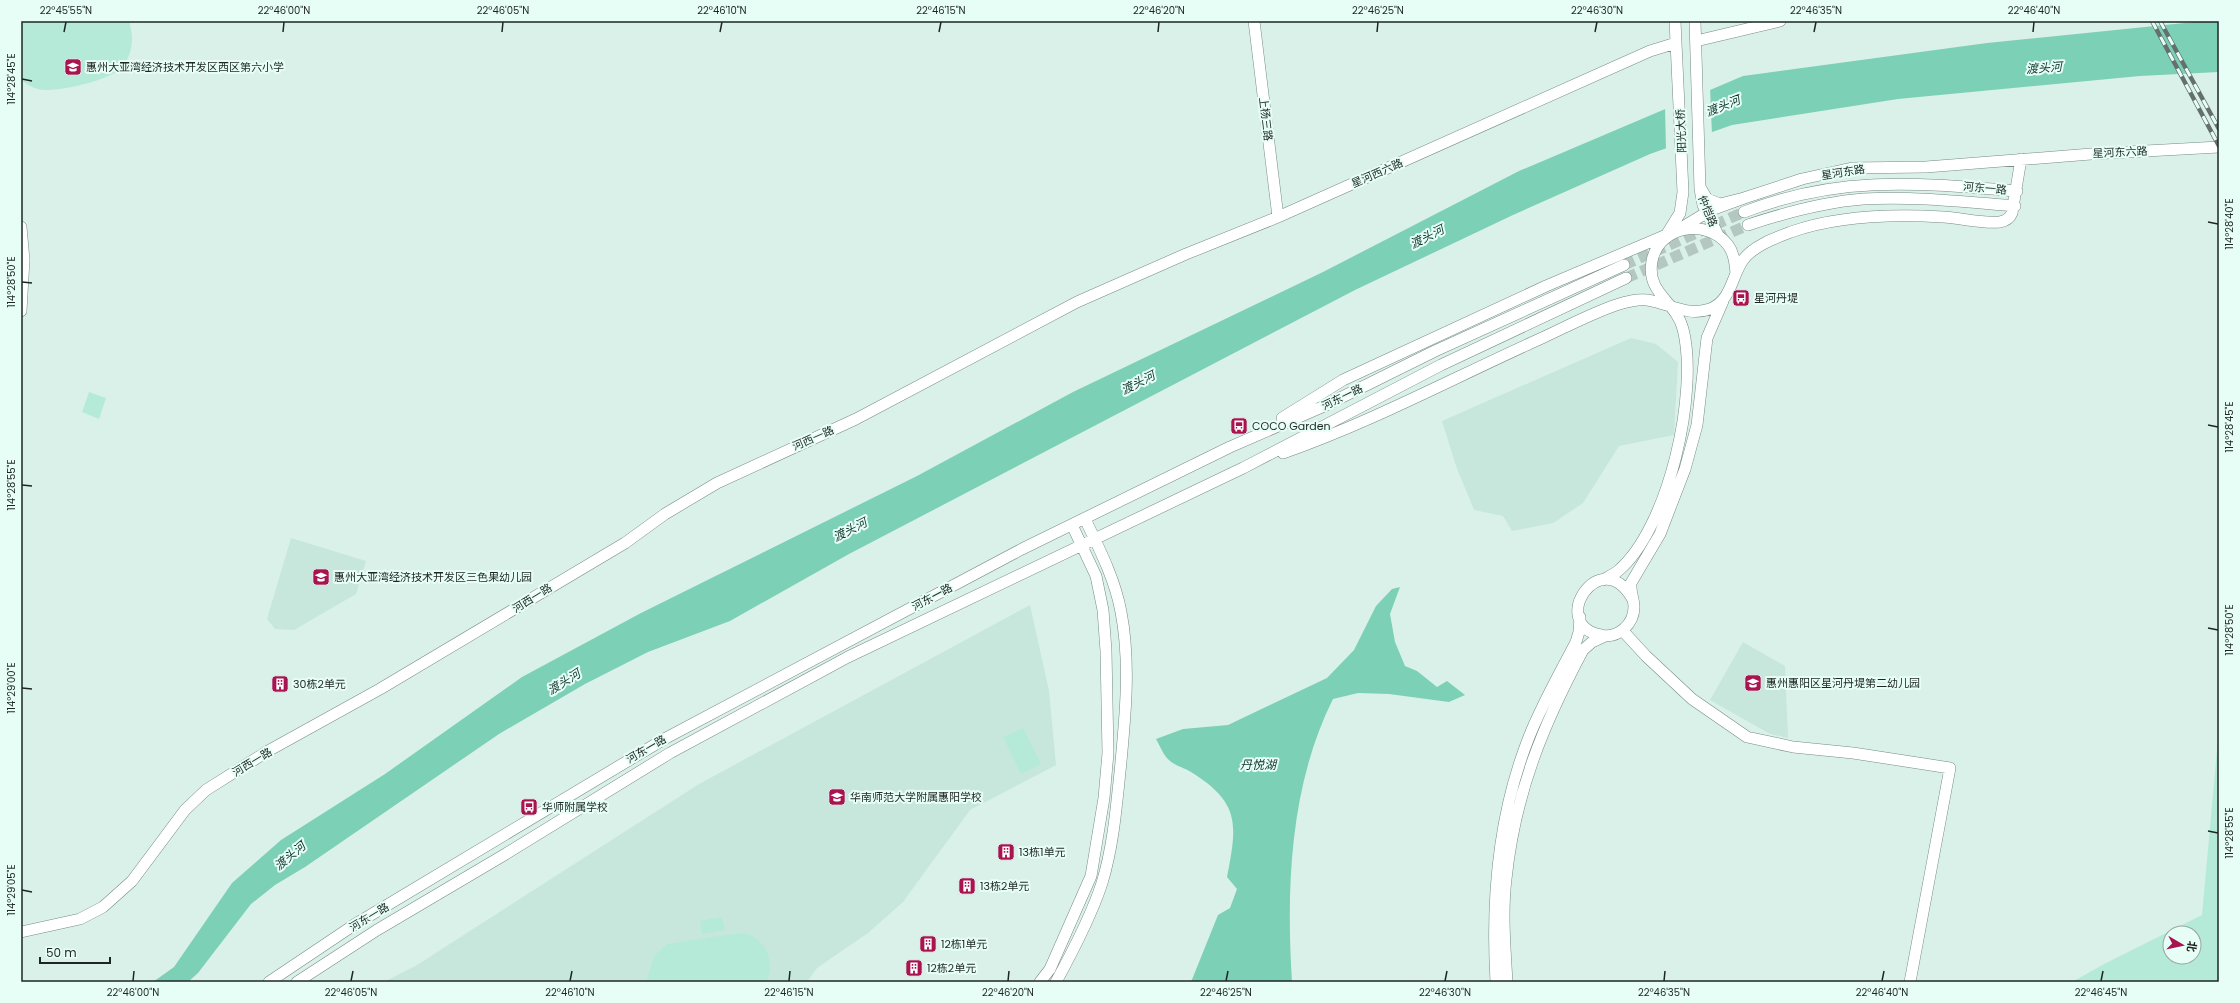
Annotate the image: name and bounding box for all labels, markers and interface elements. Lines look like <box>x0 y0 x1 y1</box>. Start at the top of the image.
text: 22°45'55"N <box>40 3 92 18</box>
text: 22°46'00"N <box>258 3 310 18</box>
text: 22°46'05"N <box>477 3 529 18</box>
text: 22°46'10"N <box>697 3 747 18</box>
text: 22°46'15"N <box>916 3 966 18</box>
text: 22°46'20"N <box>1133 3 1185 18</box>
text: 22°46'25"N <box>1352 3 1404 18</box>
text: 22°46'30"N <box>1571 3 1623 18</box>
text: 22°46'35"N <box>1790 3 1842 18</box>
text: 22°46'40"N <box>2008 3 2060 18</box>
text: 114°28'45"E <box>4 53 19 105</box>
school or university icon: 惠州大亚湾经济技术开发区西区第六小学 <box>63 57 83 77</box>
water label: 渡头河 <box>2025 58 2065 77</box>
place label: 惠州大亚湾经济技术开发区西区第六小学 <box>86 59 284 75</box>
water label: 渡头河 <box>1703 90 1745 120</box>
street label: 上杨三路 <box>1255 96 1277 142</box>
street label: 阳光大桥 <box>1672 109 1690 153</box>
street label: 星河东六路 <box>2092 143 2148 161</box>
street label: 星河西六路 <box>1349 155 1405 191</box>
street label: 星河东路 <box>1820 161 1866 183</box>
street label: 河东一路 <box>1962 178 2008 198</box>
street label: 仲恺路 <box>1694 193 1722 229</box>
text: 114°28'40"E <box>2222 198 2237 250</box>
water label: 渡头河 <box>1407 220 1448 252</box>
text: 114°28'50"E <box>4 256 19 308</box>
bus stop icon: 星河丹堤 <box>1731 288 1751 308</box>
place label: 星河丹堤 <box>1754 290 1798 306</box>
water label: 渡头河 <box>1118 366 1159 398</box>
street label: 河东一路 <box>1319 380 1365 414</box>
text: 114°28'45"E <box>2222 401 2237 453</box>
bus stop icon: COCO Garden <box>1229 416 1249 436</box>
place label: COCO Garden <box>1252 418 1331 434</box>
street label: 河西一路 <box>790 422 836 454</box>
text: 114°28'55"E <box>4 459 19 511</box>
water label: 渡头河 <box>830 513 871 545</box>
school or university icon: 惠州大亚湾经济技术开发区三色果幼儿园 <box>311 567 331 587</box>
place label: 惠州大亚湾经济技术开发区三色果幼儿园 <box>334 569 532 585</box>
street label: 河西一路 <box>509 580 555 616</box>
street label: 河东一路 <box>909 580 955 614</box>
text: 114°28'50"E <box>2222 604 2237 656</box>
text: 114°29'00"E <box>4 662 19 714</box>
water label: 渡头河 <box>544 664 585 698</box>
school or university icon: 惠州惠阳区星河丹堤第二幼儿园 <box>1743 673 1763 693</box>
building icon: 30栋2单元 <box>270 674 290 694</box>
place label: 惠州惠阳区星河丹堤第二幼儿园 <box>1766 675 1920 691</box>
place label: 30栋2单元 <box>293 676 346 692</box>
street label: 河东一路 <box>623 731 669 767</box>
street label: 河西一路 <box>229 744 275 780</box>
water label: 丹悦湖 <box>1240 756 1278 773</box>
school or university icon: 华南师范大学附属惠阳学校 <box>827 787 847 807</box>
place label: 华南师范大学附属惠阳学校 <box>850 789 982 805</box>
bus stop icon: 华师附属学校 <box>519 797 539 817</box>
place label: 华师附属学校 <box>542 799 608 815</box>
text: 114°28'55"E <box>2222 807 2237 859</box>
water label: 渡头河 <box>270 836 310 874</box>
building icon: 13栋1单元 <box>996 842 1016 862</box>
place label: 13栋1单元 <box>1019 844 1066 860</box>
text: 114°29'05"E <box>4 864 19 916</box>
building icon: 13栋2单元 <box>957 876 977 896</box>
place label: 13栋2单元 <box>980 878 1029 894</box>
street label: 河东一路 <box>346 899 392 935</box>
north arrow <box>2162 925 2202 965</box>
building icon: 12栋1单元 <box>918 934 938 954</box>
place label: 12栋1单元 <box>941 936 987 952</box>
scale bar <box>40 939 110 965</box>
text: 北 <box>2183 940 2201 953</box>
text: 50 m <box>46 944 77 961</box>
building icon: 12栋2单元 <box>904 958 924 978</box>
place label: 12栋2单元 <box>927 960 976 976</box>
text: 22°46'00"N <box>107 985 159 1000</box>
text: 22°46'05"N <box>325 985 377 1000</box>
text: 22°46'10"N <box>545 985 595 1000</box>
text: 22°46'15"N <box>764 985 814 1000</box>
text: 22°46'20"N <box>982 985 1034 1000</box>
text: 22°46'25"N <box>1200 985 1252 1000</box>
text: 22°46'30"N <box>1419 985 1471 1000</box>
text: 22°46'35"N <box>1638 985 1690 1000</box>
text: 22°46'40"N <box>1856 985 1908 1000</box>
text: 22°46'45"N <box>2075 985 2127 1000</box>

